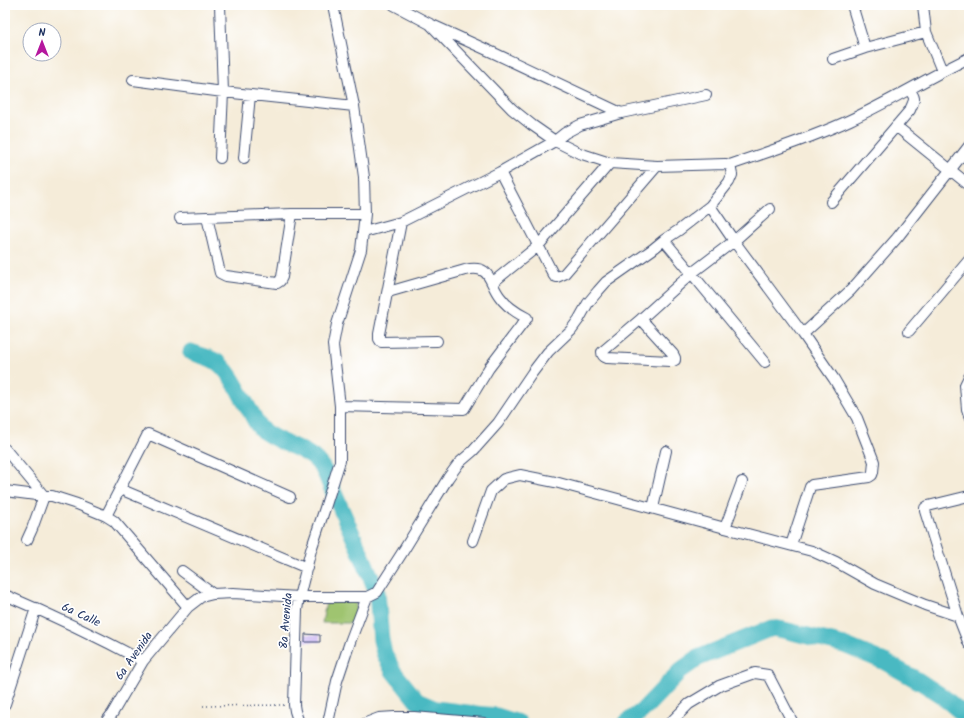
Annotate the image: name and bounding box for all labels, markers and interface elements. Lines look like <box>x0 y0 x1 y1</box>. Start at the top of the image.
north arrow <box>22 22 62 62</box>
text: N <box>39 24 46 42</box>
street label: 8a Avenida <box>274 592 298 650</box>
street label: 6a Calle <box>58 598 104 633</box>
street label: 6a Avenida <box>110 627 158 684</box>

